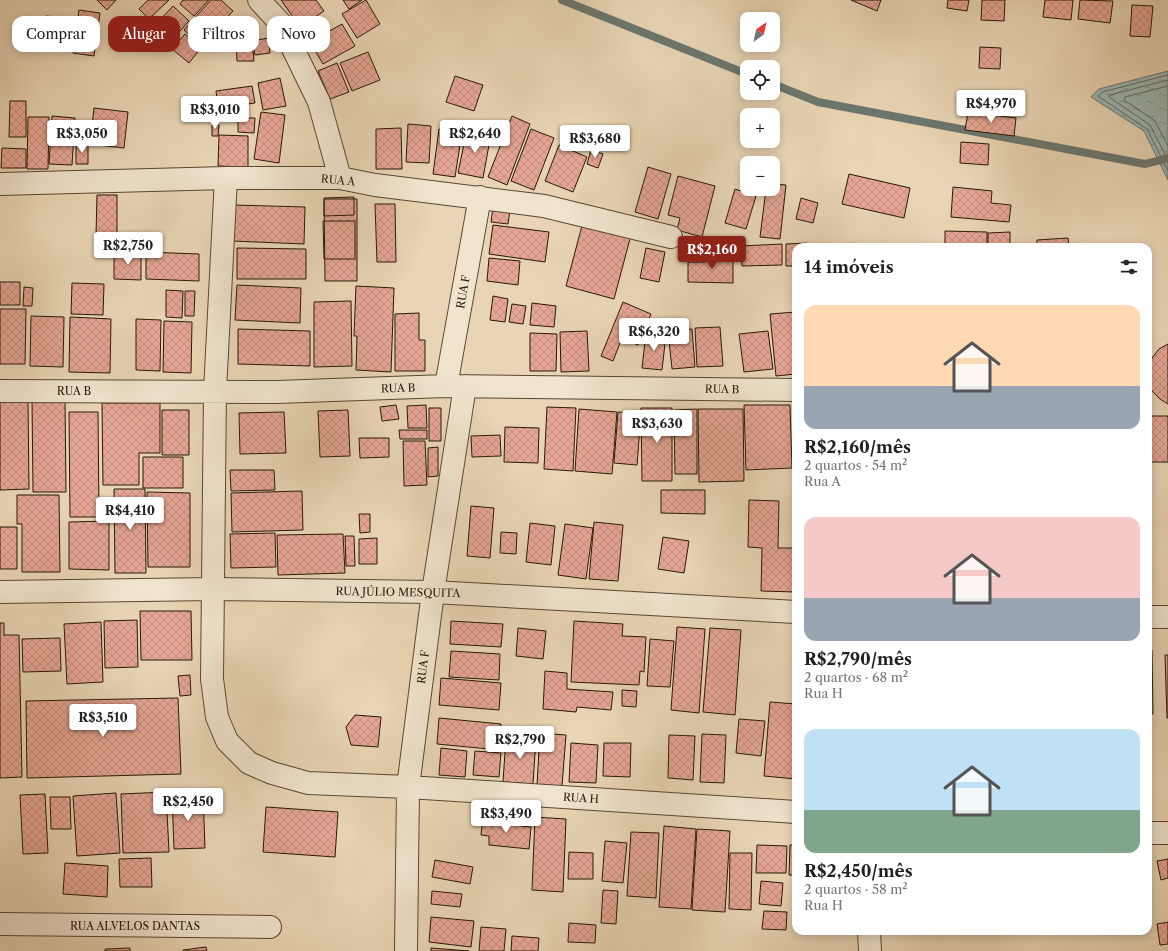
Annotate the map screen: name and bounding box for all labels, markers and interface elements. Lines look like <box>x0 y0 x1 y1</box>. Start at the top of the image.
north arrow <box>740 12 780 52</box>
map controls <box>740 12 780 196</box>
chip: Comprar <box>12 16 100 52</box>
chip: Alugar <box>108 16 180 52</box>
chip: Filtros <box>188 16 259 52</box>
chip: Novo <box>267 16 330 52</box>
button: locate <box>740 60 780 100</box>
pin: R$4,970 <box>954 90 1028 124</box>
text: R$4,970 <box>965 95 1017 111</box>
pin: R$3,010 <box>178 96 252 130</box>
text: R$3,010 <box>190 101 240 117</box>
button: + <box>740 108 780 148</box>
pin: R$3,050 <box>45 120 119 154</box>
pin: R$2,640 <box>438 120 512 154</box>
text: R$3,050 <box>56 125 108 141</box>
text: R$2,640 <box>449 125 501 141</box>
pin: R$3,680 <box>558 125 632 159</box>
text: R$3,680 <box>569 130 621 146</box>
button: − <box>740 156 780 196</box>
street label: RUA A <box>320 172 357 189</box>
pin: R$2,750 <box>91 232 165 266</box>
pin: R$2,160 <box>675 236 749 270</box>
text: R$2,750 <box>103 237 153 253</box>
text: R$2,160 <box>687 241 737 257</box>
icon: filters <box>1118 256 1140 278</box>
text: 14 imóveis <box>804 257 894 277</box>
street label: RUA F <box>453 274 473 310</box>
pin: R$6,320 <box>617 318 691 352</box>
text: R$6,320 <box>628 323 680 339</box>
icon: home <box>936 331 1008 403</box>
street label: RUA B <box>381 380 416 396</box>
street label: RUA B <box>705 382 740 396</box>
street label: RUA B <box>57 384 91 398</box>
pin: R$3,630 <box>620 410 694 444</box>
text: R$3,630 <box>631 415 683 431</box>
text: R$2,160/mês <box>804 437 911 457</box>
text: 2 quartos · 54 m² <box>804 457 907 473</box>
text: Rua A <box>804 473 841 489</box>
pin: R$4,410 <box>93 497 167 531</box>
text: R$4,410 <box>105 502 155 518</box>
icon: home <box>936 543 1008 615</box>
street label: RUA JÚLIO MESQUITA <box>335 584 461 600</box>
street label: RUA F <box>414 649 432 685</box>
text: R$2,790/mês <box>804 649 912 669</box>
text: 2 quartos · 68 m² <box>804 669 908 685</box>
text: Rua H <box>804 685 843 701</box>
pin: R$3,510 <box>66 704 140 738</box>
text: R$3,510 <box>78 709 128 725</box>
pin: R$2,790 <box>483 726 557 760</box>
text: R$2,790 <box>494 731 546 747</box>
icon: home <box>936 755 1008 827</box>
pin: R$2,450 <box>151 788 225 822</box>
street label: RUA H <box>563 790 599 806</box>
text: R$2,450 <box>162 793 214 809</box>
pin: R$3,490 <box>469 800 543 834</box>
text: R$3,490 <box>480 805 532 821</box>
text: R$2,450/mês <box>804 861 913 881</box>
text: 2 quartos · 58 m² <box>804 881 908 897</box>
text: Rua H <box>804 897 843 913</box>
street label: RUA ALVELOS DANTAS <box>70 919 200 933</box>

